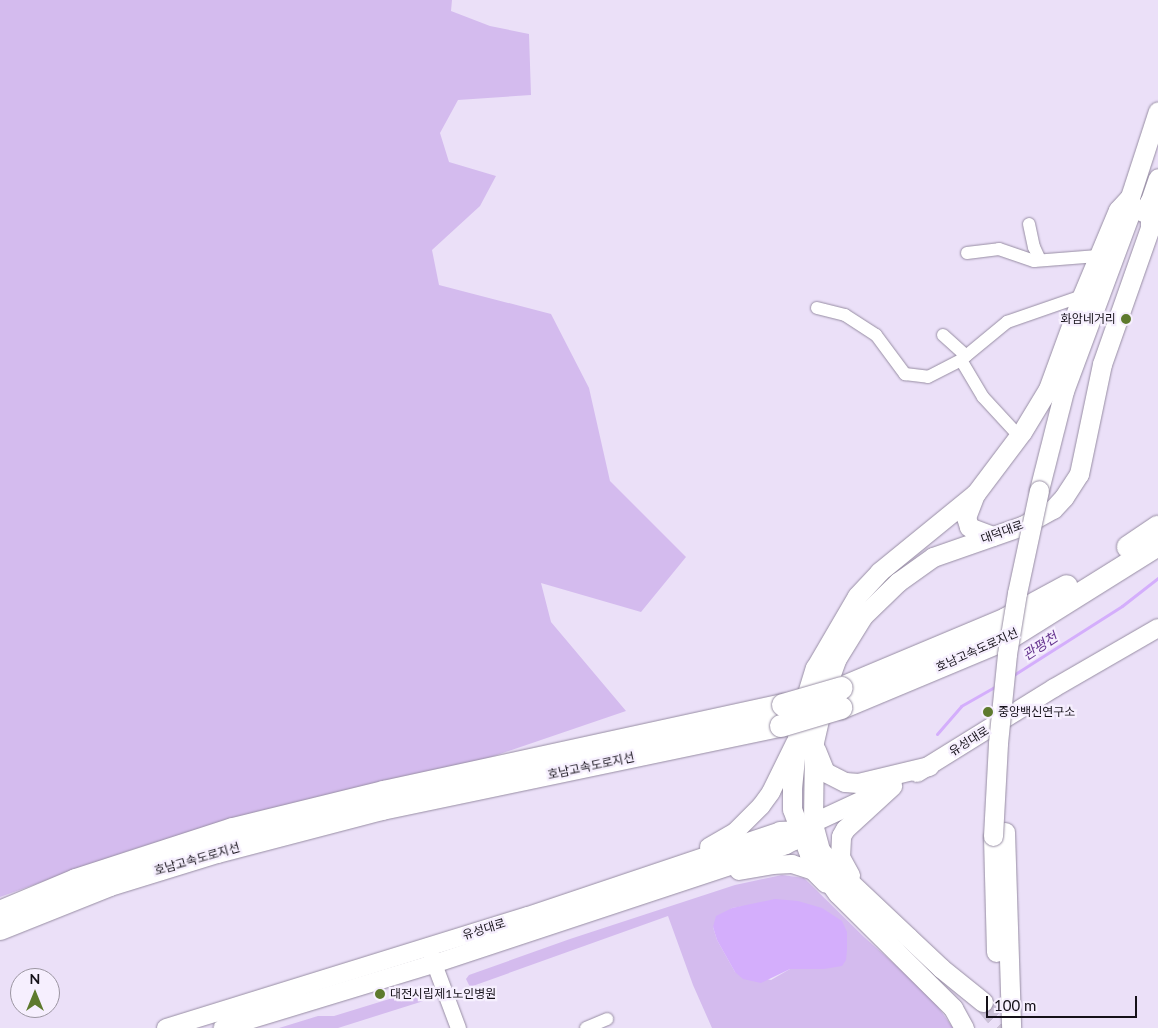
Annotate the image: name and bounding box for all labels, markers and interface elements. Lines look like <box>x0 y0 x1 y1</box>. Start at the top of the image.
place label: 화암네거리 <box>1061 312 1116 326</box>
marker: 화암네거리 <box>1120 313 1132 325</box>
street label: 대덕대로 <box>979 518 1025 546</box>
street label: 호남고속도로지선 <box>934 625 1020 675</box>
water label: 관평천 <box>1019 628 1061 664</box>
place label: 중앙백신연구소 <box>998 705 1075 719</box>
marker: 중앙백신연구소 <box>982 706 994 718</box>
street label: 유성대로 <box>946 723 992 759</box>
street label: 호남고속도로지선 <box>546 750 636 782</box>
street label: 호남고속도로지선 <box>153 840 241 878</box>
street label: 유성대로 <box>461 916 507 942</box>
north arrow <box>10 968 60 1018</box>
text: N <box>30 970 40 987</box>
scale bar <box>988 986 1139 1018</box>
place label: 대전시립제1노인병원 <box>390 987 496 1001</box>
marker: 대전시립제1노인병원 <box>374 988 386 1000</box>
text: 100 m <box>994 996 1036 1014</box>

